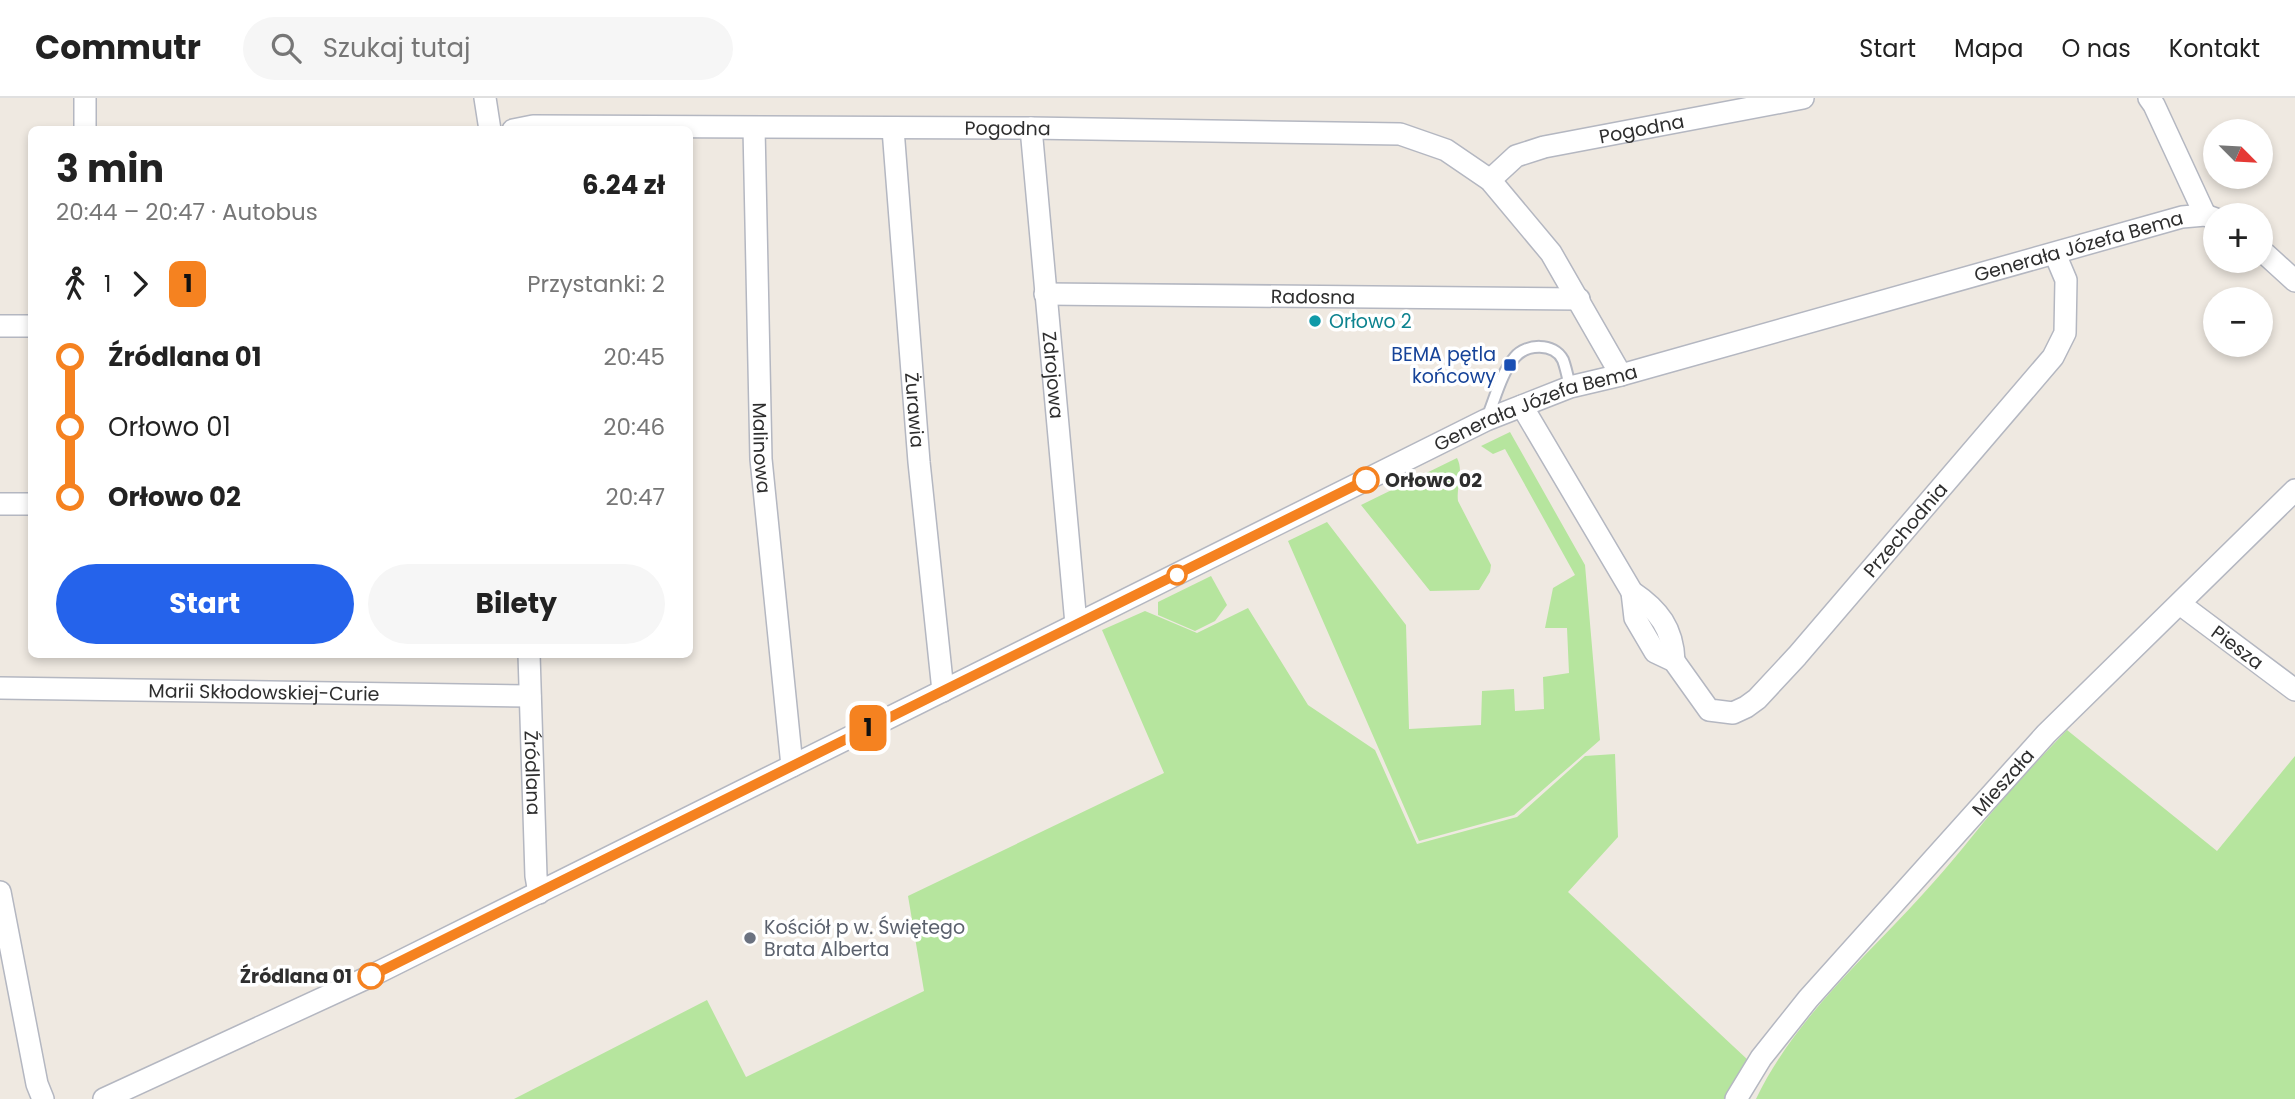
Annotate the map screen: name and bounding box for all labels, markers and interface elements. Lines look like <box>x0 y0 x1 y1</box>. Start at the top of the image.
search box <box>243 17 733 80</box>
text: Commutr <box>35 24 201 71</box>
icon: search <box>267 29 305 67</box>
text: Szukaj tutaj <box>323 30 471 66</box>
text: Start <box>1859 32 1916 65</box>
text: Mapa <box>1954 32 2023 65</box>
text: O nas <box>2061 32 2131 65</box>
text: Kontakt <box>2169 32 2260 65</box>
street label: Pogodna <box>1597 108 1686 150</box>
street label: Pogodna <box>964 115 1051 142</box>
north arrow <box>2203 119 2273 189</box>
map controls <box>2203 119 2273 357</box>
text: 3 min <box>56 142 164 195</box>
text: 6.24 zł <box>582 167 665 203</box>
text: 20:44 – 20:47 · Autobus <box>56 196 318 228</box>
button: + <box>2203 203 2273 273</box>
street label: Generała Józefa Bema <box>1971 204 2186 289</box>
icon: walk <box>56 265 94 303</box>
icon: forward <box>121 265 159 303</box>
text: 1 <box>183 267 192 300</box>
text: 1 <box>104 268 111 300</box>
text: Przystanki: 2 <box>527 268 665 300</box>
street label: Radosna <box>1271 283 1355 311</box>
button: − <box>2203 287 2273 357</box>
place label: Orłowo 2 <box>1329 308 1412 335</box>
marker: Orłowo 2 <box>1307 313 1323 329</box>
street label: Zdrojowa <box>1036 330 1070 420</box>
text: Źródlana 01 <box>108 339 262 375</box>
text: 20:45 <box>604 341 665 373</box>
place label: BEMA pętla końcowy <box>1391 341 1496 390</box>
marker: BEMA pętla końcowy <box>1502 357 1518 373</box>
street label: Generała Józefa Bema <box>1429 358 1641 458</box>
street label: Żurawia <box>898 371 931 449</box>
street label: Malinowa <box>746 402 777 495</box>
text: Orłowo 01 <box>108 409 231 445</box>
text: 20:46 <box>603 411 665 443</box>
marker: Orłowo 02 <box>1353 467 1379 493</box>
place label: Orłowo 02 <box>1385 467 1482 494</box>
street label: Przechodnia <box>1857 477 1954 583</box>
text: Orłowo 02 <box>108 479 241 515</box>
text: 20:47 <box>605 481 665 513</box>
button: Start <box>56 564 354 644</box>
button: Bilety <box>368 564 665 644</box>
unlabelled marker <box>1167 565 1187 585</box>
street label: Piesza <box>2206 619 2269 676</box>
street label: Marii Skłodowskiej-Curie <box>148 677 380 708</box>
line badge: 1 <box>845 705 891 751</box>
text: 1 <box>863 711 873 744</box>
street label: Źródlana <box>517 730 547 816</box>
street label: Mieszała <box>1966 743 2041 822</box>
place label: Kościół p w. Świętego Brata Alberta <box>764 914 965 963</box>
marker: Kościół p w. Świętego Brata Alberta <box>742 930 758 946</box>
place label: Źródlana 01 <box>240 963 352 990</box>
marker: Źródlana 01 <box>358 963 384 989</box>

